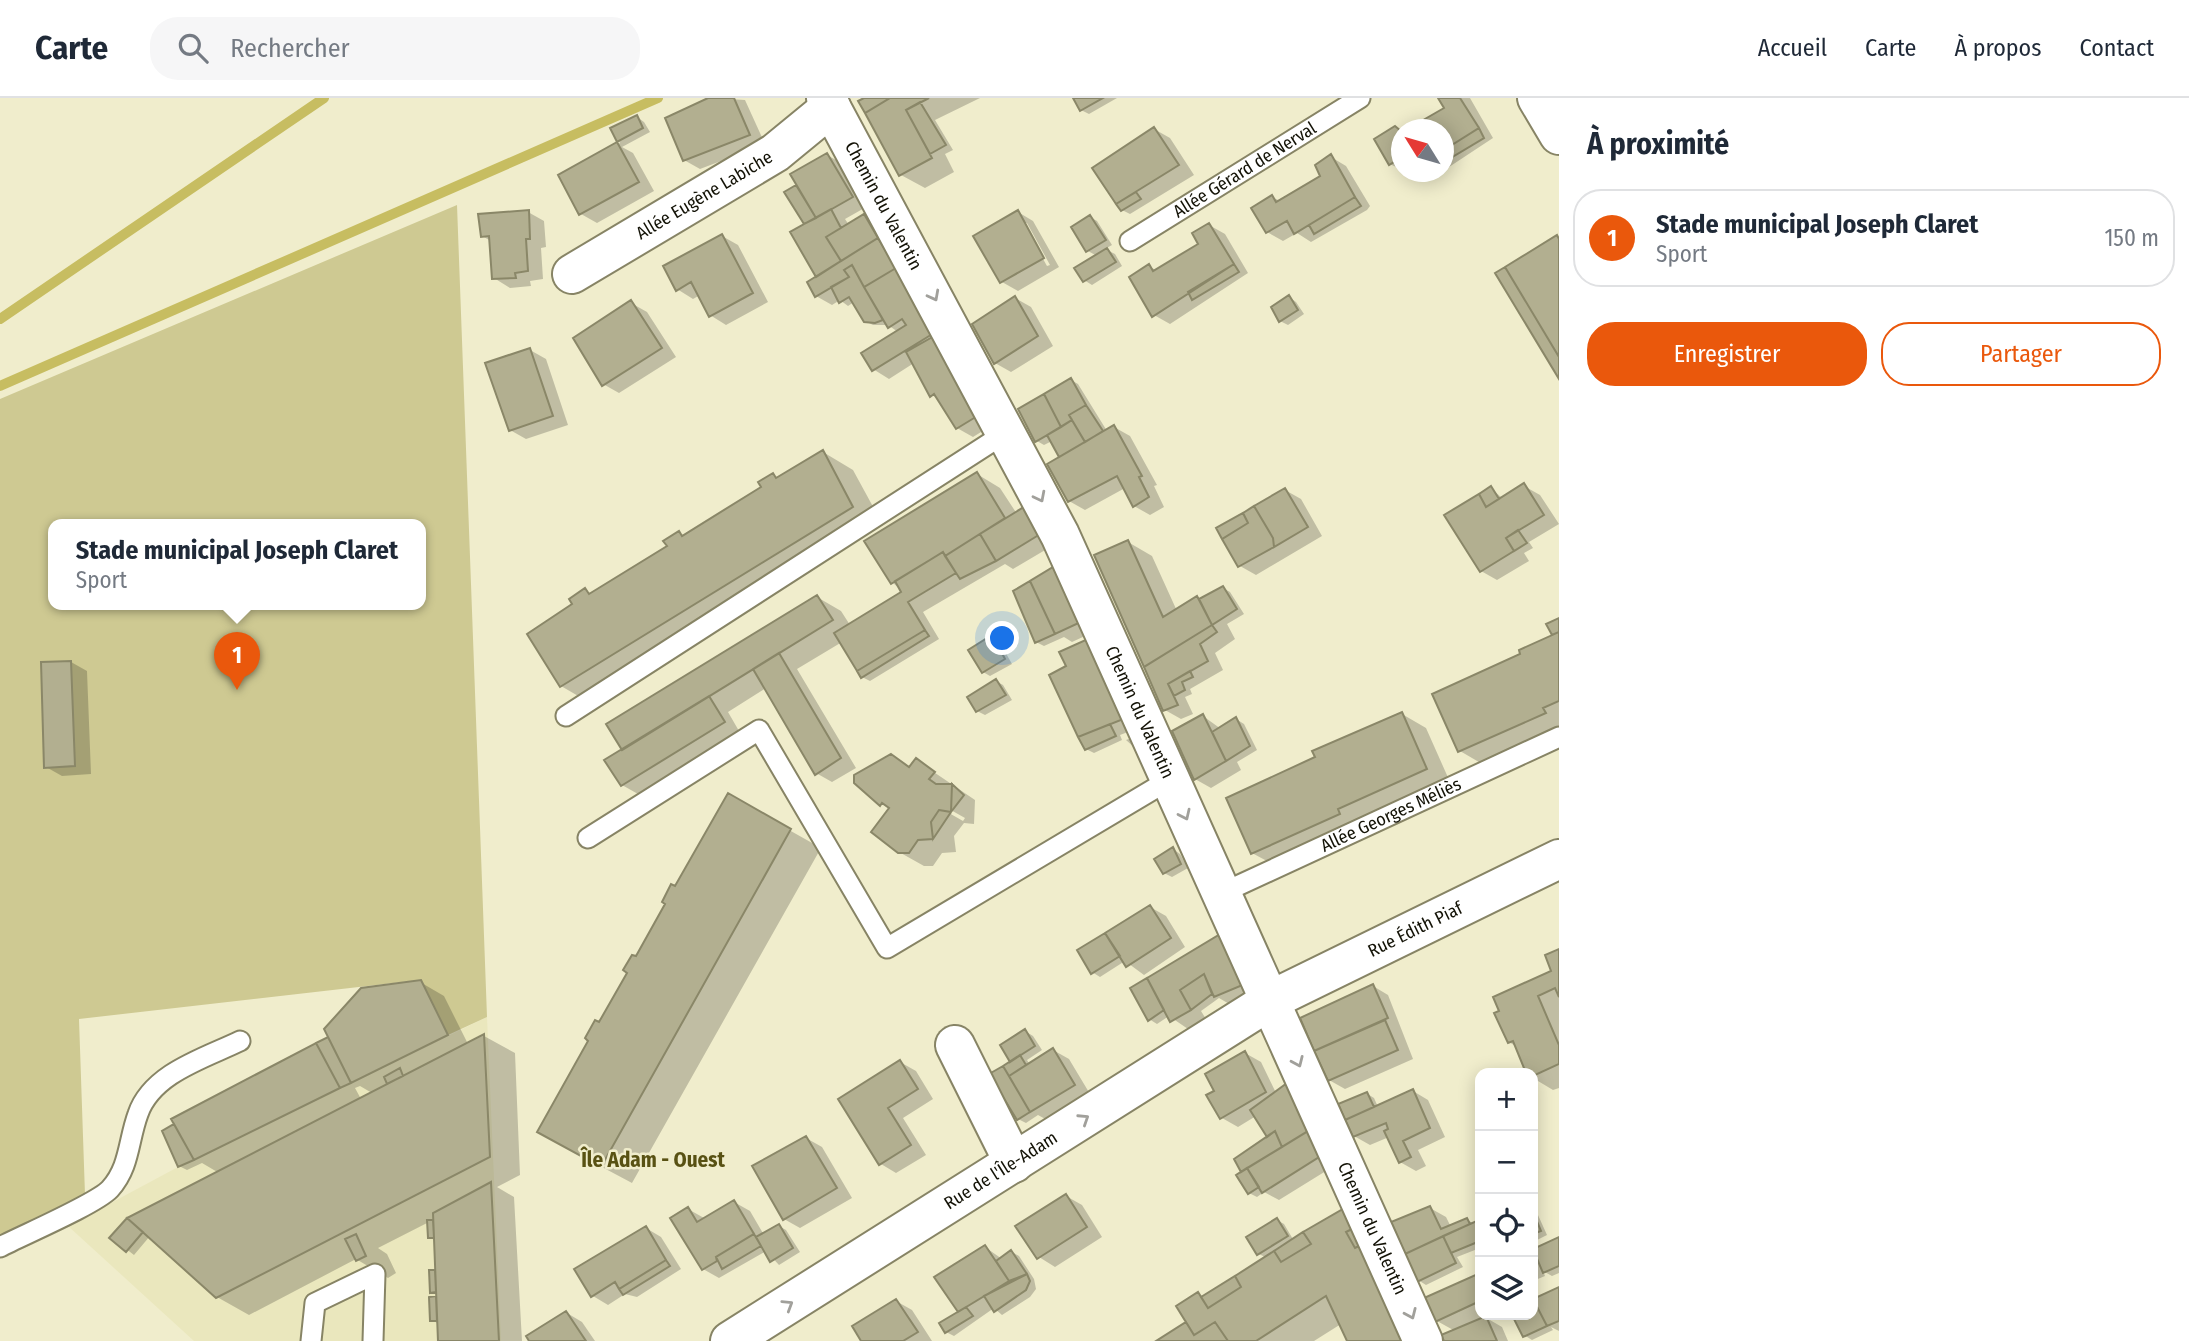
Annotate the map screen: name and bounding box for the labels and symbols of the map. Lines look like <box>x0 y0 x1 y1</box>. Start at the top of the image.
street label: Allée Gérard de Nerval <box>1169 117 1321 222</box>
north arrow <box>1391 119 1454 182</box>
street label: Chemin du Valentin <box>840 137 927 274</box>
street label: Allée Eugène Labiche <box>632 146 777 244</box>
one-way arrow <box>926 289 939 301</box>
one-way arrow <box>1032 490 1046 502</box>
your location <box>985 621 1019 655</box>
pin: 1 <box>214 632 260 690</box>
street label: Chemin du Valentin <box>1100 642 1179 782</box>
street label: Allée Georges Méliès <box>1317 773 1465 857</box>
one-way arrow <box>1177 808 1191 820</box>
street label: Rue Édith Piaf <box>1364 896 1467 962</box>
one-way arrow <box>1290 1055 1304 1067</box>
one-way arrow <box>1077 1114 1090 1127</box>
street label: Rue de l'Île-Adam <box>940 1126 1062 1214</box>
district label: Île Adam - Ouest <box>580 1146 725 1173</box>
street label: Chemin du Valentin <box>1333 1159 1412 1298</box>
one-way arrow <box>780 1300 793 1313</box>
one-way arrow <box>1403 1307 1417 1320</box>

